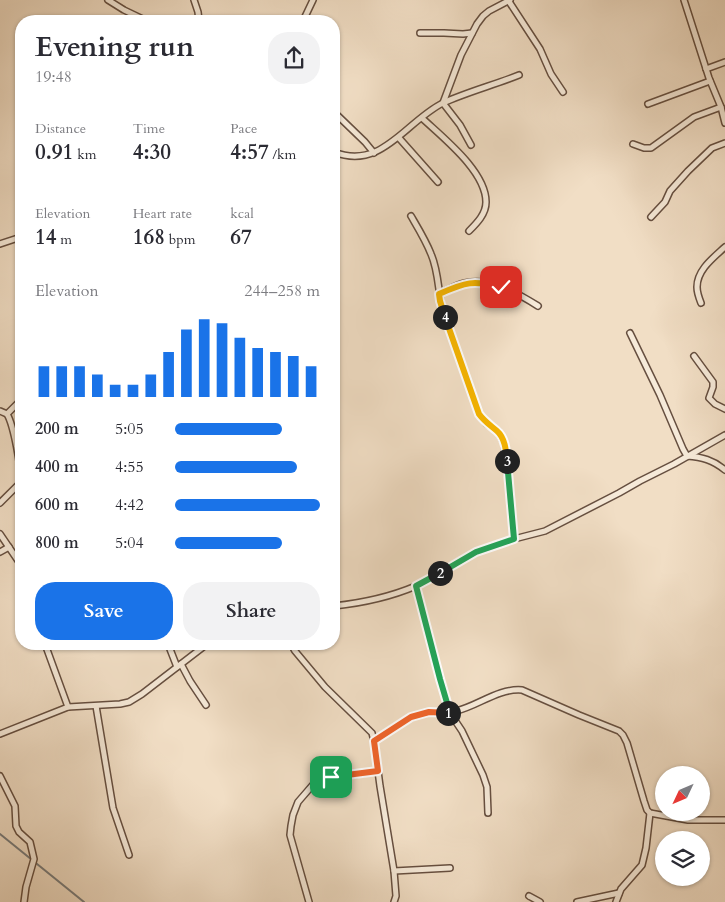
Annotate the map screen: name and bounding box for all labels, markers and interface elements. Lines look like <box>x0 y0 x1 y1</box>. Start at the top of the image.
text: Evening run <box>35 28 194 66</box>
button: share <box>268 32 320 84</box>
text: 19:48 <box>35 66 72 88</box>
text: Distance <box>35 119 86 138</box>
text: Time <box>133 119 165 138</box>
text: Pace <box>230 119 257 138</box>
text: 0.91 <box>35 138 73 167</box>
text: 4:30 <box>133 138 171 167</box>
text: 4:57 <box>230 138 269 167</box>
text: km <box>73 145 96 164</box>
text: /km <box>269 145 296 164</box>
text: Elevation <box>35 204 91 223</box>
text: Heart rate <box>133 204 192 223</box>
text: kcal <box>230 204 254 223</box>
text: 14 <box>35 223 57 252</box>
text: 168 <box>133 223 165 252</box>
text: 67 <box>230 223 252 252</box>
text: m <box>57 230 72 249</box>
text: bpm <box>165 230 196 249</box>
pin <box>480 266 522 308</box>
icon: check <box>487 273 515 301</box>
text: Elevation <box>35 280 99 302</box>
text: 244–258 m <box>244 280 320 302</box>
pin: 4 <box>432 304 458 330</box>
text: 4 <box>442 308 449 327</box>
text: 200 m <box>35 418 79 440</box>
text: 5:05 <box>115 418 144 440</box>
pin: 3 <box>494 448 520 474</box>
text: 3 <box>504 452 511 471</box>
text: 400 m <box>35 456 79 478</box>
text: 4:55 <box>115 456 144 478</box>
text: 600 m <box>35 494 79 516</box>
text: 4:42 <box>115 494 144 516</box>
text: 800 m <box>35 532 79 554</box>
text: 5:04 <box>115 532 144 554</box>
pin: 2 <box>428 560 452 586</box>
text: 2 <box>437 564 444 583</box>
button: Save <box>35 582 173 640</box>
button: Share <box>183 582 320 640</box>
pin: 1 <box>436 700 460 726</box>
text: 1 <box>445 704 452 723</box>
pin <box>310 756 352 798</box>
icon: arrive <box>317 763 345 791</box>
north arrow <box>655 766 710 821</box>
map controls <box>655 766 710 886</box>
button: layers <box>655 831 710 886</box>

